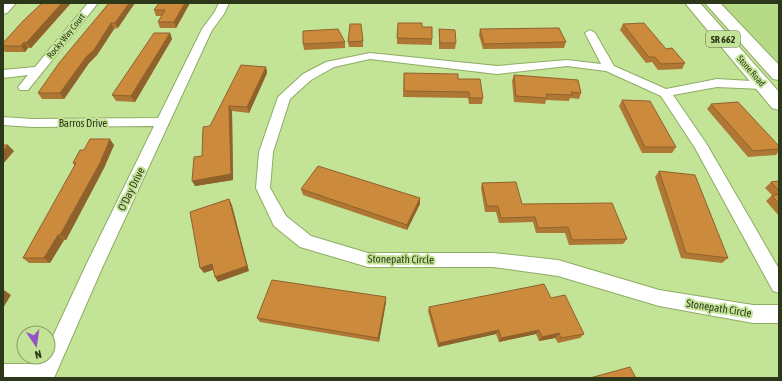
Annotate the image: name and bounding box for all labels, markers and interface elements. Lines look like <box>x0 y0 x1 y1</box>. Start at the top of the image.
street label: Rocky Way Court <box>45 12 87 60</box>
road number: SR 662 <box>706 31 740 47</box>
street label: Stone Road <box>735 54 767 88</box>
street label: Barros Drive <box>59 117 107 129</box>
street label: O'Day Drive <box>115 165 147 213</box>
street label: Stonepath Circle <box>368 252 434 266</box>
street label: Stonepath Circle <box>685 297 753 319</box>
north arrow <box>16 325 56 365</box>
text: N <box>34 348 43 361</box>

